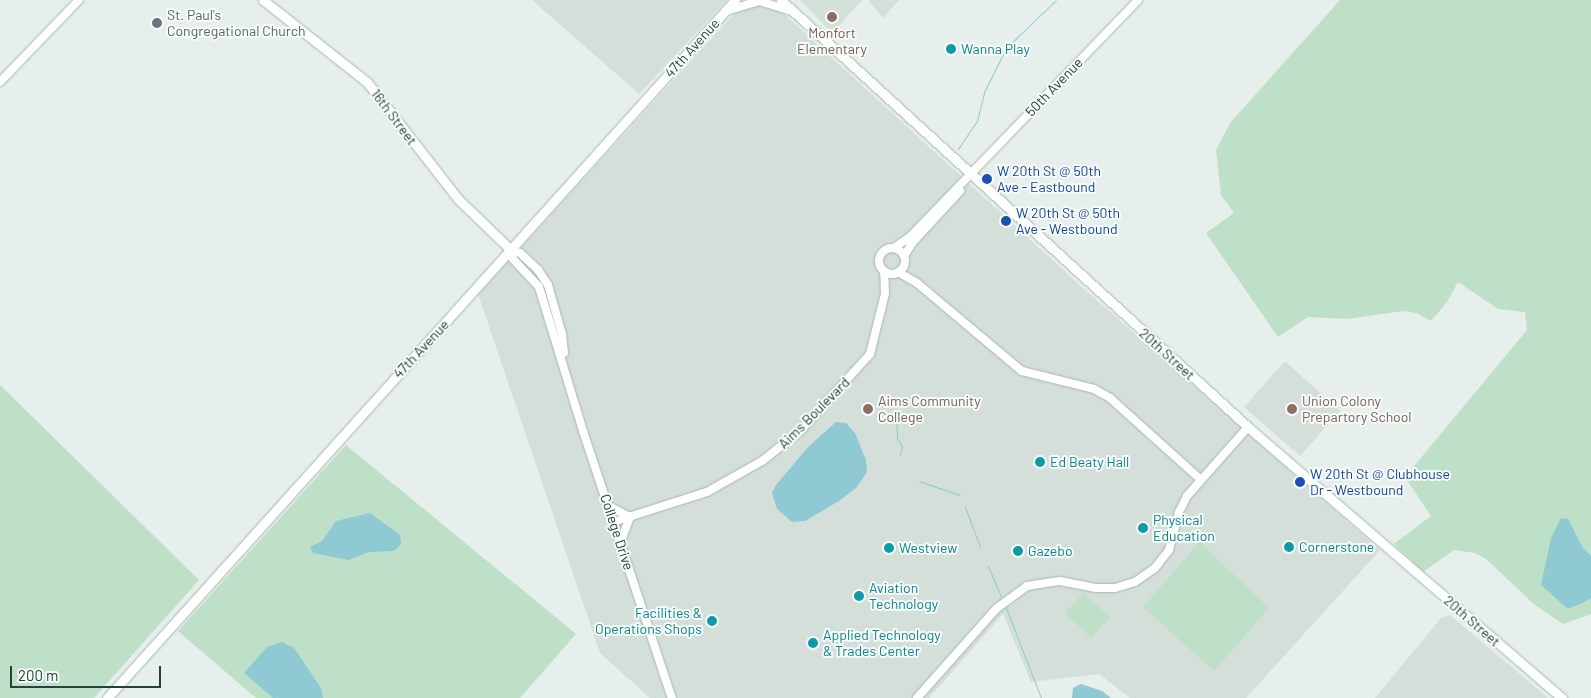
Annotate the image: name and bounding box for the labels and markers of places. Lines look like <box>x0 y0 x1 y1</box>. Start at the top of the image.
place label: St. Paul's Congregational Church <box>167 7 306 40</box>
marker: Monfort Elementary <box>826 11 838 23</box>
marker: St. Paul's Congregational Church <box>151 17 163 29</box>
place label: Monfort Elementary <box>797 25 867 58</box>
place label: Wanna Play <box>961 41 1030 57</box>
marker: Wanna Play <box>945 43 957 55</box>
place label: W 20th St @ 50th Ave - Eastbound <box>997 163 1101 196</box>
marker: W 20th St @ 50th Ave - Eastbound <box>981 173 993 185</box>
place label: W 20th St @ 50th Ave - Westbound <box>1016 205 1120 238</box>
marker: W 20th St @ 50th Ave - Westbound <box>1000 215 1012 227</box>
place label: Aims Community College <box>878 393 981 426</box>
place label: Union Colony Prepartory School <box>1302 393 1412 426</box>
marker: Aims Community College <box>862 403 874 415</box>
marker: Union Colony Prepartory School <box>1286 403 1298 415</box>
place label: Ed Beaty Hall <box>1050 454 1129 470</box>
marker: Ed Beaty Hall <box>1034 456 1046 468</box>
place label: W 20th St @ Clubhouse Dr - Westbound <box>1310 466 1450 498</box>
marker: W 20th St @ Clubhouse Dr - Westbound <box>1294 476 1306 488</box>
place label: Physical Education <box>1153 512 1215 544</box>
marker: Physical Education <box>1137 522 1149 534</box>
place label: Cornerstone <box>1299 539 1374 555</box>
place label: Westview <box>899 540 957 556</box>
marker: Cornerstone <box>1283 541 1295 553</box>
marker: Westview <box>883 542 895 554</box>
place label: Gazebo <box>1028 543 1073 559</box>
marker: Gazebo <box>1012 545 1024 557</box>
place label: Aviation Technology <box>869 580 938 612</box>
marker: Aviation Technology <box>853 590 865 602</box>
place label: Facilities & Operations Shops <box>595 605 702 638</box>
marker: Facilities & Operations Shops <box>706 615 718 627</box>
place label: Applied Technology & Trades Center <box>823 627 941 660</box>
marker: Applied Technology & Trades Center <box>807 637 819 649</box>

